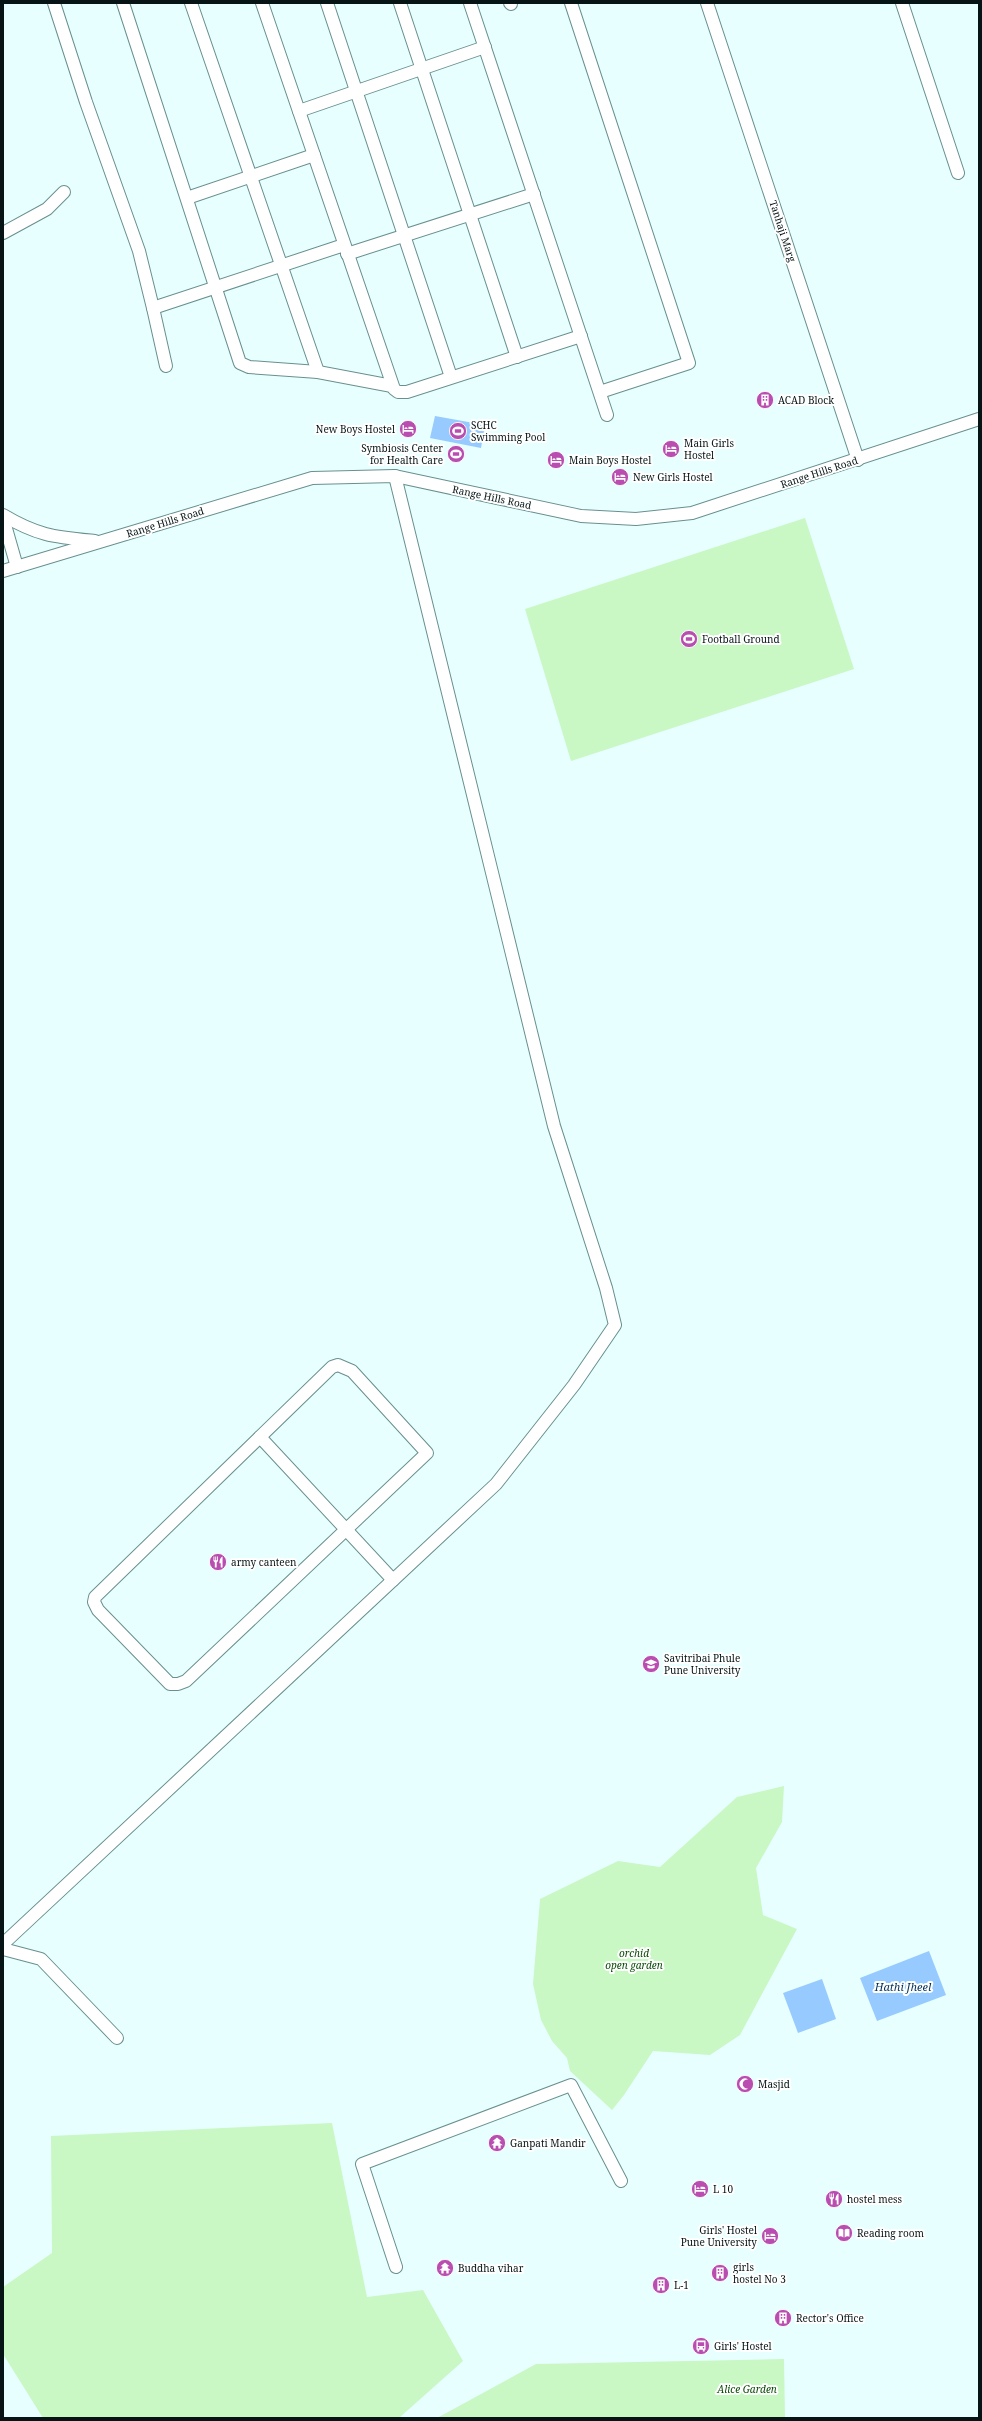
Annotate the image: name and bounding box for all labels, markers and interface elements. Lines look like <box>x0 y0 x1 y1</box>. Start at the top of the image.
street label: Tanhaji Marg <box>766 198 800 264</box>
building icon: ACAD Block <box>755 390 775 410</box>
place label: ACAD Block <box>778 393 834 407</box>
place label: SCHC Swimming Pool <box>471 418 545 444</box>
hotel icon: New Boys Hostel <box>398 419 418 439</box>
sports icon: SCHC Swimming Pool <box>448 421 468 441</box>
place label: New Boys Hostel <box>316 422 395 436</box>
place label: Main Girls Hostel <box>684 436 734 462</box>
hotel icon: Main Girls Hostel <box>661 439 681 459</box>
place label: Symbiosis Center for Health Care <box>361 441 443 467</box>
sports icon: Symbiosis Center for Health Care <box>446 444 466 464</box>
hotel icon: Main Boys Hostel <box>546 450 566 470</box>
place label: Main Boys Hostel <box>569 453 651 467</box>
street label: Range Hills Road <box>779 453 859 491</box>
hotel icon: New Girls Hostel <box>610 467 630 487</box>
place label: New Girls Hostel <box>633 470 713 484</box>
street label: Range Hills Road <box>451 482 533 512</box>
street label: Range Hills Road <box>124 504 206 540</box>
sports icon: Football Ground <box>679 629 699 649</box>
place label: Football Ground <box>702 632 780 646</box>
restaurant icon: army canteen <box>208 1552 228 1572</box>
place label: army canteen <box>231 1555 297 1569</box>
place label: Savitribai Phule Pune University <box>664 1651 741 1677</box>
school or university icon: Savitribai Phule Pune University <box>641 1654 661 1674</box>
park label: orchid open garden <box>605 1946 663 1972</box>
water label: Hathi Jheel <box>874 1979 932 1994</box>
mosque icon: Masjid <box>735 2074 755 2094</box>
place label: Masjid <box>758 2077 790 2091</box>
temple icon: Ganpati Mandir <box>487 2133 507 2153</box>
place label: Ganpati Mandir <box>510 2136 586 2150</box>
hotel icon: L 10 <box>690 2179 710 2199</box>
place label: L 10 <box>713 2182 733 2196</box>
restaurant icon: hostel mess <box>824 2189 844 2209</box>
place label: hostel mess <box>847 2192 903 2206</box>
place label: Girls' Hostel Pune University <box>681 2223 757 2249</box>
library icon: Reading room <box>834 2223 854 2243</box>
hotel icon: Girls' Hostel Pune University <box>760 2226 780 2246</box>
place label: Reading room <box>857 2226 925 2240</box>
temple icon: Buddha vihar <box>435 2258 455 2278</box>
place label: girls hostel No 3 <box>733 2260 786 2286</box>
place label: Buddha vihar <box>458 2261 524 2275</box>
building icon: girls hostel No 3 <box>710 2263 730 2283</box>
building icon: L-1 <box>651 2275 671 2295</box>
place label: L-1 <box>674 2278 689 2292</box>
building icon: Rector's Office <box>773 2308 793 2328</box>
place label: Rector's Office <box>796 2311 864 2325</box>
bus stop icon: Girls' Hostel <box>691 2336 711 2356</box>
place label: Girls' Hostel <box>714 2339 772 2353</box>
park label: Alice Garden <box>716 2382 777 2396</box>

